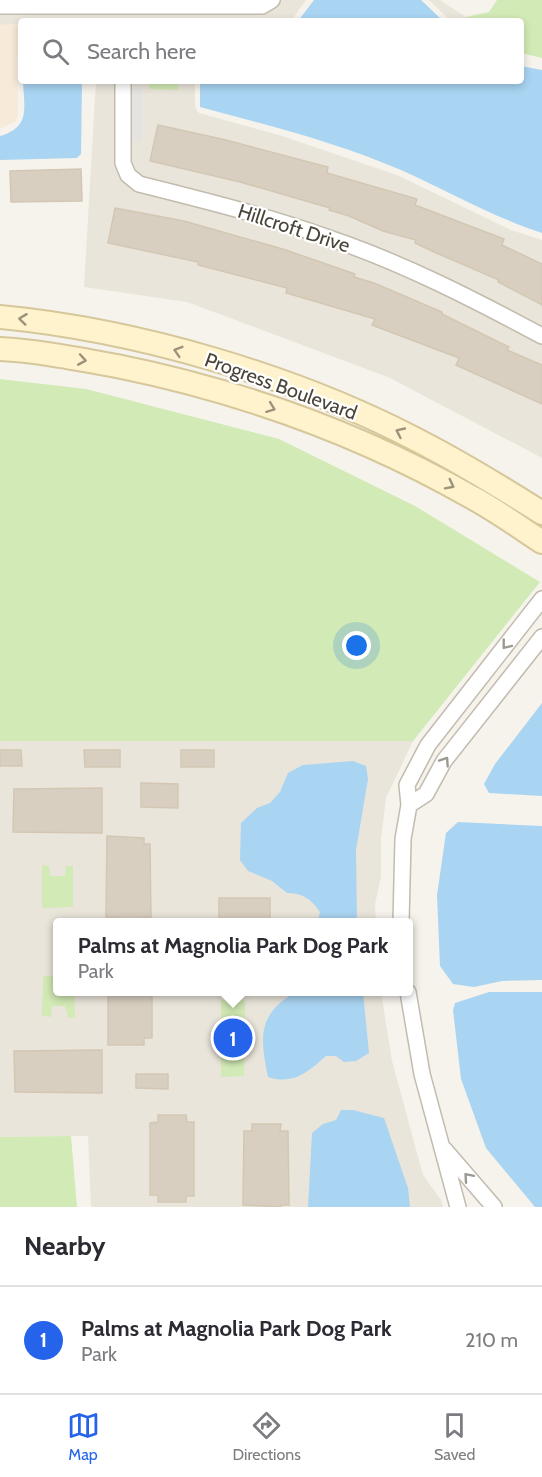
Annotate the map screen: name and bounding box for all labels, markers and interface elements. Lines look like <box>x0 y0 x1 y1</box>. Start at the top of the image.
search box <box>18 18 524 84</box>
icon: search <box>39 35 72 68</box>
text: Search here <box>87 38 196 65</box>
street label: Hillcroft Drive <box>235 199 353 257</box>
one-way arrow <box>18 314 27 326</box>
one-way arrow <box>173 346 184 358</box>
street label: Progress Boulevard <box>202 347 360 425</box>
one-way arrow <box>77 353 87 366</box>
one-way arrow <box>265 401 276 413</box>
one-way arrow <box>396 427 407 439</box>
one-way arrow <box>443 478 454 490</box>
your location <box>342 631 371 660</box>
one-way arrow <box>502 638 513 649</box>
one-way arrow <box>438 757 450 767</box>
popup <box>53 918 413 996</box>
text: Palms at Magnolia Park Dog Park <box>78 932 388 959</box>
text: Park <box>78 959 114 983</box>
pin: 1 <box>214 1016 252 1060</box>
one-way arrow <box>464 1173 475 1184</box>
text: Nearby <box>24 1230 105 1262</box>
text: Palms at Magnolia Park Dog Park <box>81 1315 392 1342</box>
text: 1 <box>40 1328 47 1352</box>
text: 210 m <box>465 1328 518 1352</box>
text: Park <box>81 1342 117 1366</box>
tab: Map <box>67 1409 100 1464</box>
tab: Directions <box>233 1409 301 1464</box>
tab: Saved <box>434 1409 475 1464</box>

